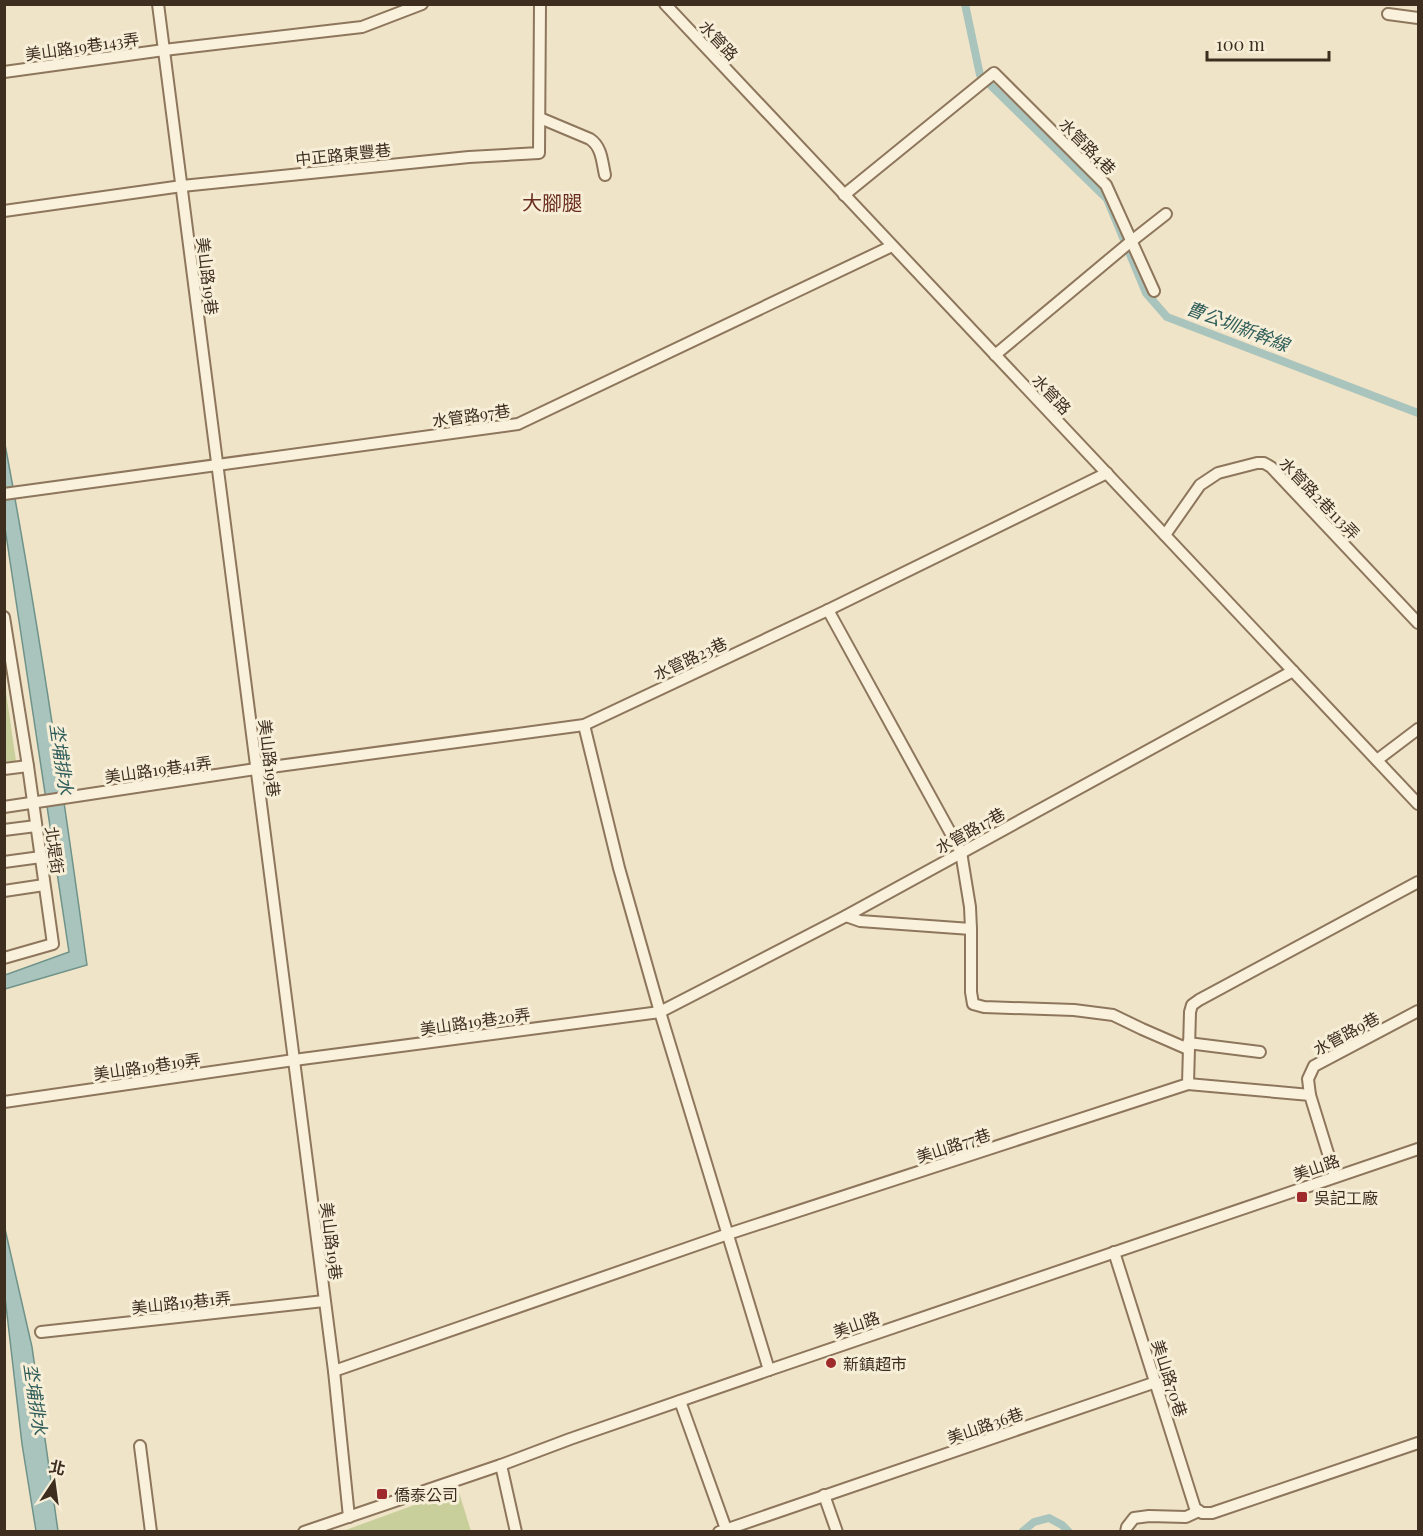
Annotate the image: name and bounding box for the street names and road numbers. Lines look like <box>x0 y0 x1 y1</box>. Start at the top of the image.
street label: 水管路 <box>695 15 743 65</box>
street label: 美山路19巷143弄 <box>24 28 140 64</box>
street label: 水管路4巷 <box>1055 113 1121 179</box>
street label: 中正路東豐巷 <box>294 139 392 169</box>
street label: 美山路19巷 <box>193 236 223 316</box>
street label: 水管路 <box>1028 369 1076 419</box>
street label: 水管路97巷 <box>431 399 511 431</box>
street label: 水管路2巷113弄 <box>1275 452 1365 544</box>
street label: 水管路23巷 <box>650 632 730 684</box>
street label: 美山路19巷 <box>255 718 285 798</box>
street label: 美山路19巷41弄 <box>103 751 213 787</box>
street label: 水管路17巷 <box>931 802 1009 858</box>
street label: 北堤街 <box>41 825 69 875</box>
street label: 美山路19巷20弄 <box>418 1003 532 1039</box>
street label: 水管路9巷 <box>1309 1007 1383 1059</box>
street label: 美山路19巷19弄 <box>92 1048 202 1084</box>
street label: 美山路77巷 <box>913 1123 993 1167</box>
street label: 美山路 <box>1290 1149 1342 1185</box>
street label: 美山路19巷 <box>317 1201 347 1281</box>
street label: 美山路19巷1弄 <box>130 1286 232 1318</box>
street label: 美山路 <box>830 1306 882 1342</box>
street label: 美山路70巷 <box>1148 1337 1192 1419</box>
street label: 美山路36巷 <box>944 1402 1026 1448</box>

